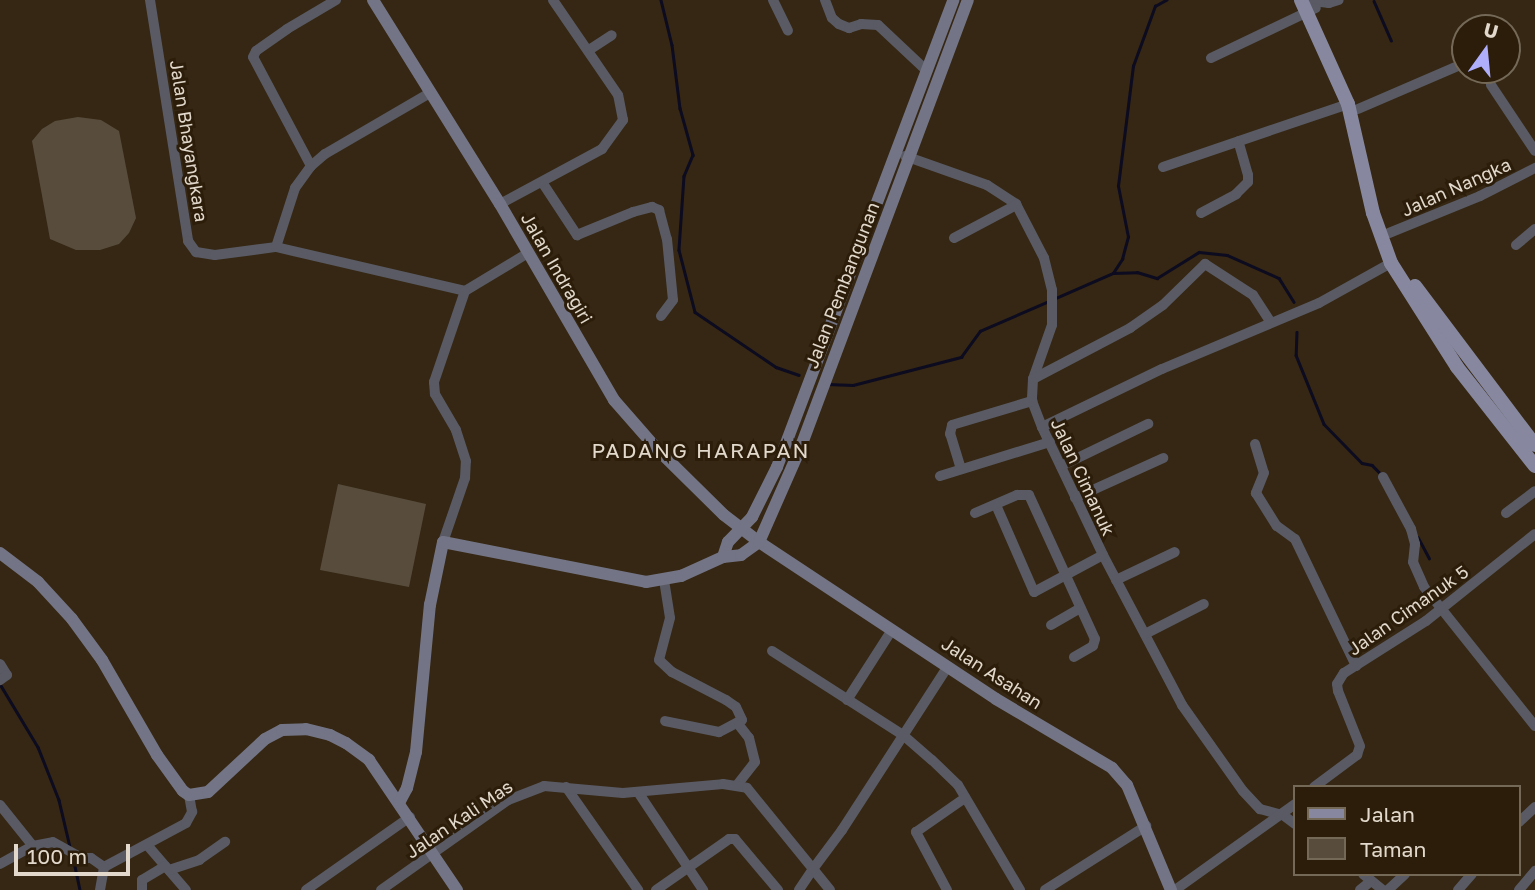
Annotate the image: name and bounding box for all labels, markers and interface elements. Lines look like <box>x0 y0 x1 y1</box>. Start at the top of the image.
north arrow <box>1451 14 1521 84</box>
text: U <box>1481 17 1501 43</box>
street label: Jalan Bhayangkara <box>166 59 212 223</box>
street label: Jalan Nangka <box>1398 153 1514 221</box>
street label: Jalan Pembangunan <box>800 199 884 371</box>
street label: Jalan Indragiri <box>517 209 597 327</box>
street label: Jalan Cimanuk <box>1046 415 1120 539</box>
district label: PADANG HARAPAN <box>593 437 809 463</box>
street label: Jalan Cimanuk 5 <box>1344 560 1472 660</box>
street label: Jalan Asahan <box>938 632 1046 714</box>
street label: Jalan Kali Mas <box>401 775 517 863</box>
legend <box>1294 785 1521 876</box>
text: Jalan <box>1360 801 1415 827</box>
scale bar <box>18 830 133 874</box>
text: Taman <box>1360 836 1426 862</box>
text: 100 m <box>27 843 87 869</box>

